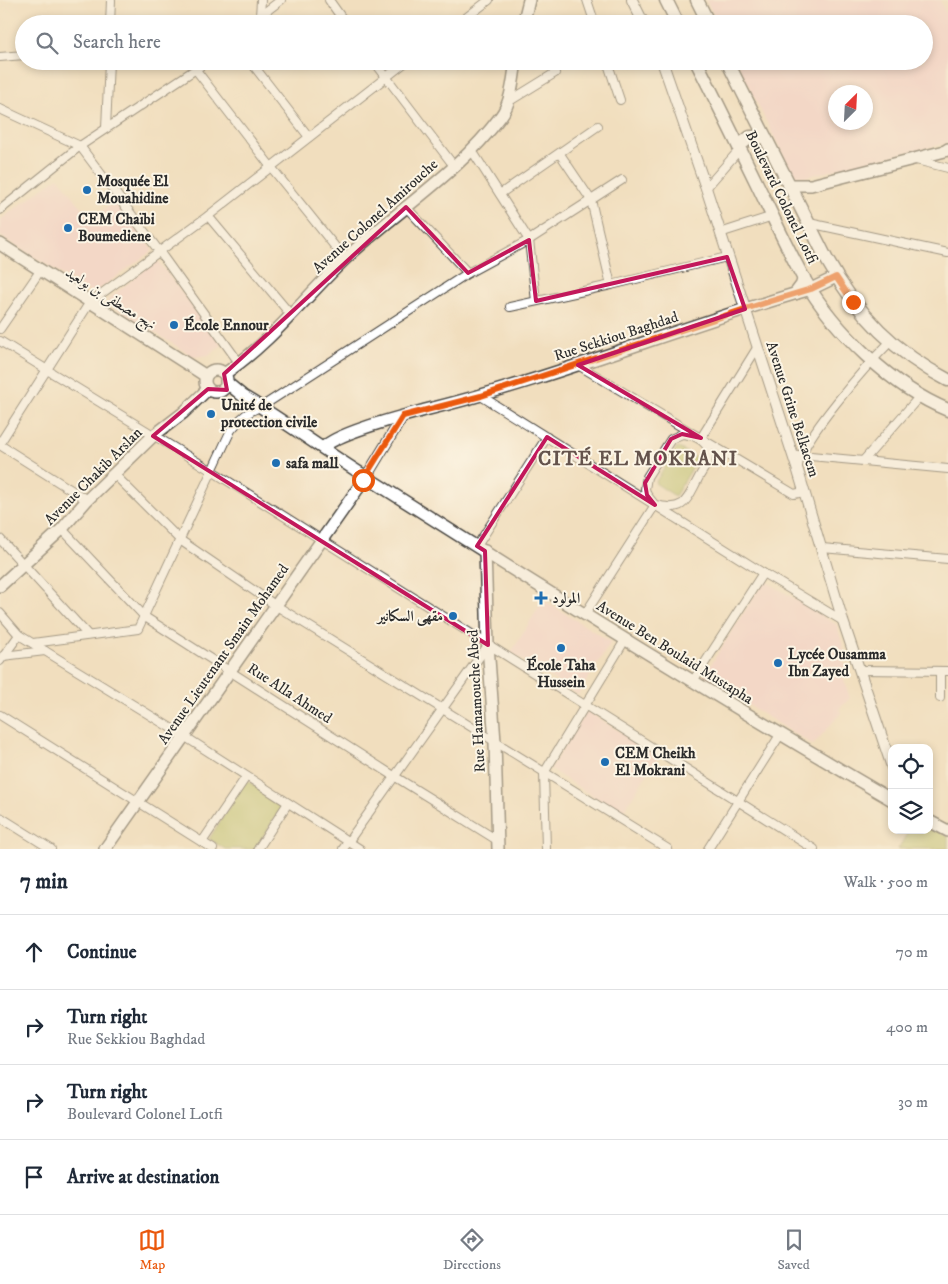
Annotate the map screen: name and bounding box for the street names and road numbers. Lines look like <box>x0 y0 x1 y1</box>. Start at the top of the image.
street label: Boulevard Colonel Lotfi <box>741 127 822 267</box>
street label: Avenue Colonel Amirouche <box>309 155 442 278</box>
street label: نهج مصطفى بن بولعيد <box>60 263 160 337</box>
street label: Rue Sekkiou Baghdad <box>552 307 681 366</box>
street label: Avenue Grine Belkacem <box>762 339 823 479</box>
street label: Avenue Chakib Arslan <box>40 423 147 529</box>
street label: Avenue Lieutenant Smain Mohamed <box>154 560 293 748</box>
street label: Avenue Ben Boulaid Mustapha <box>593 596 757 709</box>
street label: Rue Hamamouche Abed <box>463 629 490 773</box>
street label: Rue Alla Ahmed <box>244 659 336 728</box>

